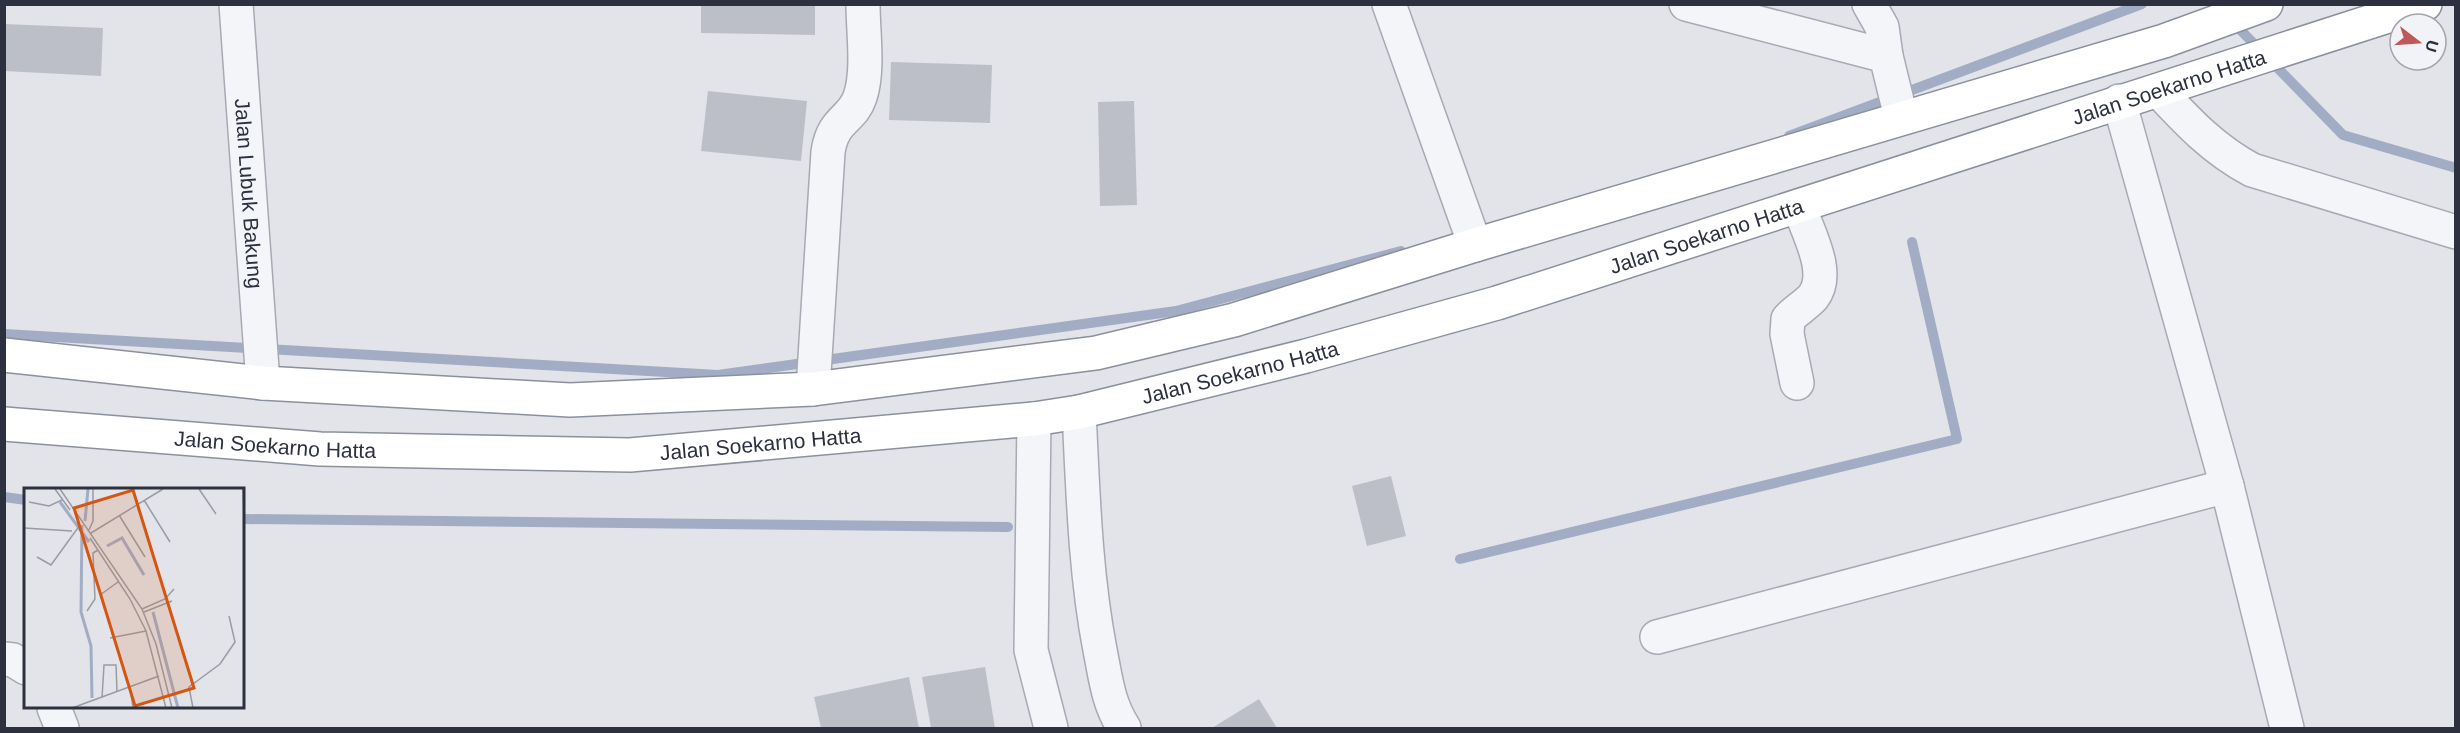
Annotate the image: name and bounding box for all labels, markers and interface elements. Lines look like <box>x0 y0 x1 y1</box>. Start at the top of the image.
north arrow <box>2388 12 2448 72</box>
text: U <box>2422 38 2442 54</box>
street label: Jalan Soekarno Hatta <box>2069 45 2269 128</box>
street label: Jalan Lubuk Bakung <box>231 98 268 289</box>
street label: Jalan Soekarno Hatta <box>1606 194 1806 278</box>
street label: Jalan Soekarno Hatta <box>1139 336 1341 408</box>
street label: Jalan Soekarno Hatta <box>659 423 862 464</box>
street label: Jalan Soekarno Hatta <box>174 426 377 462</box>
inset map <box>24 488 244 709</box>

